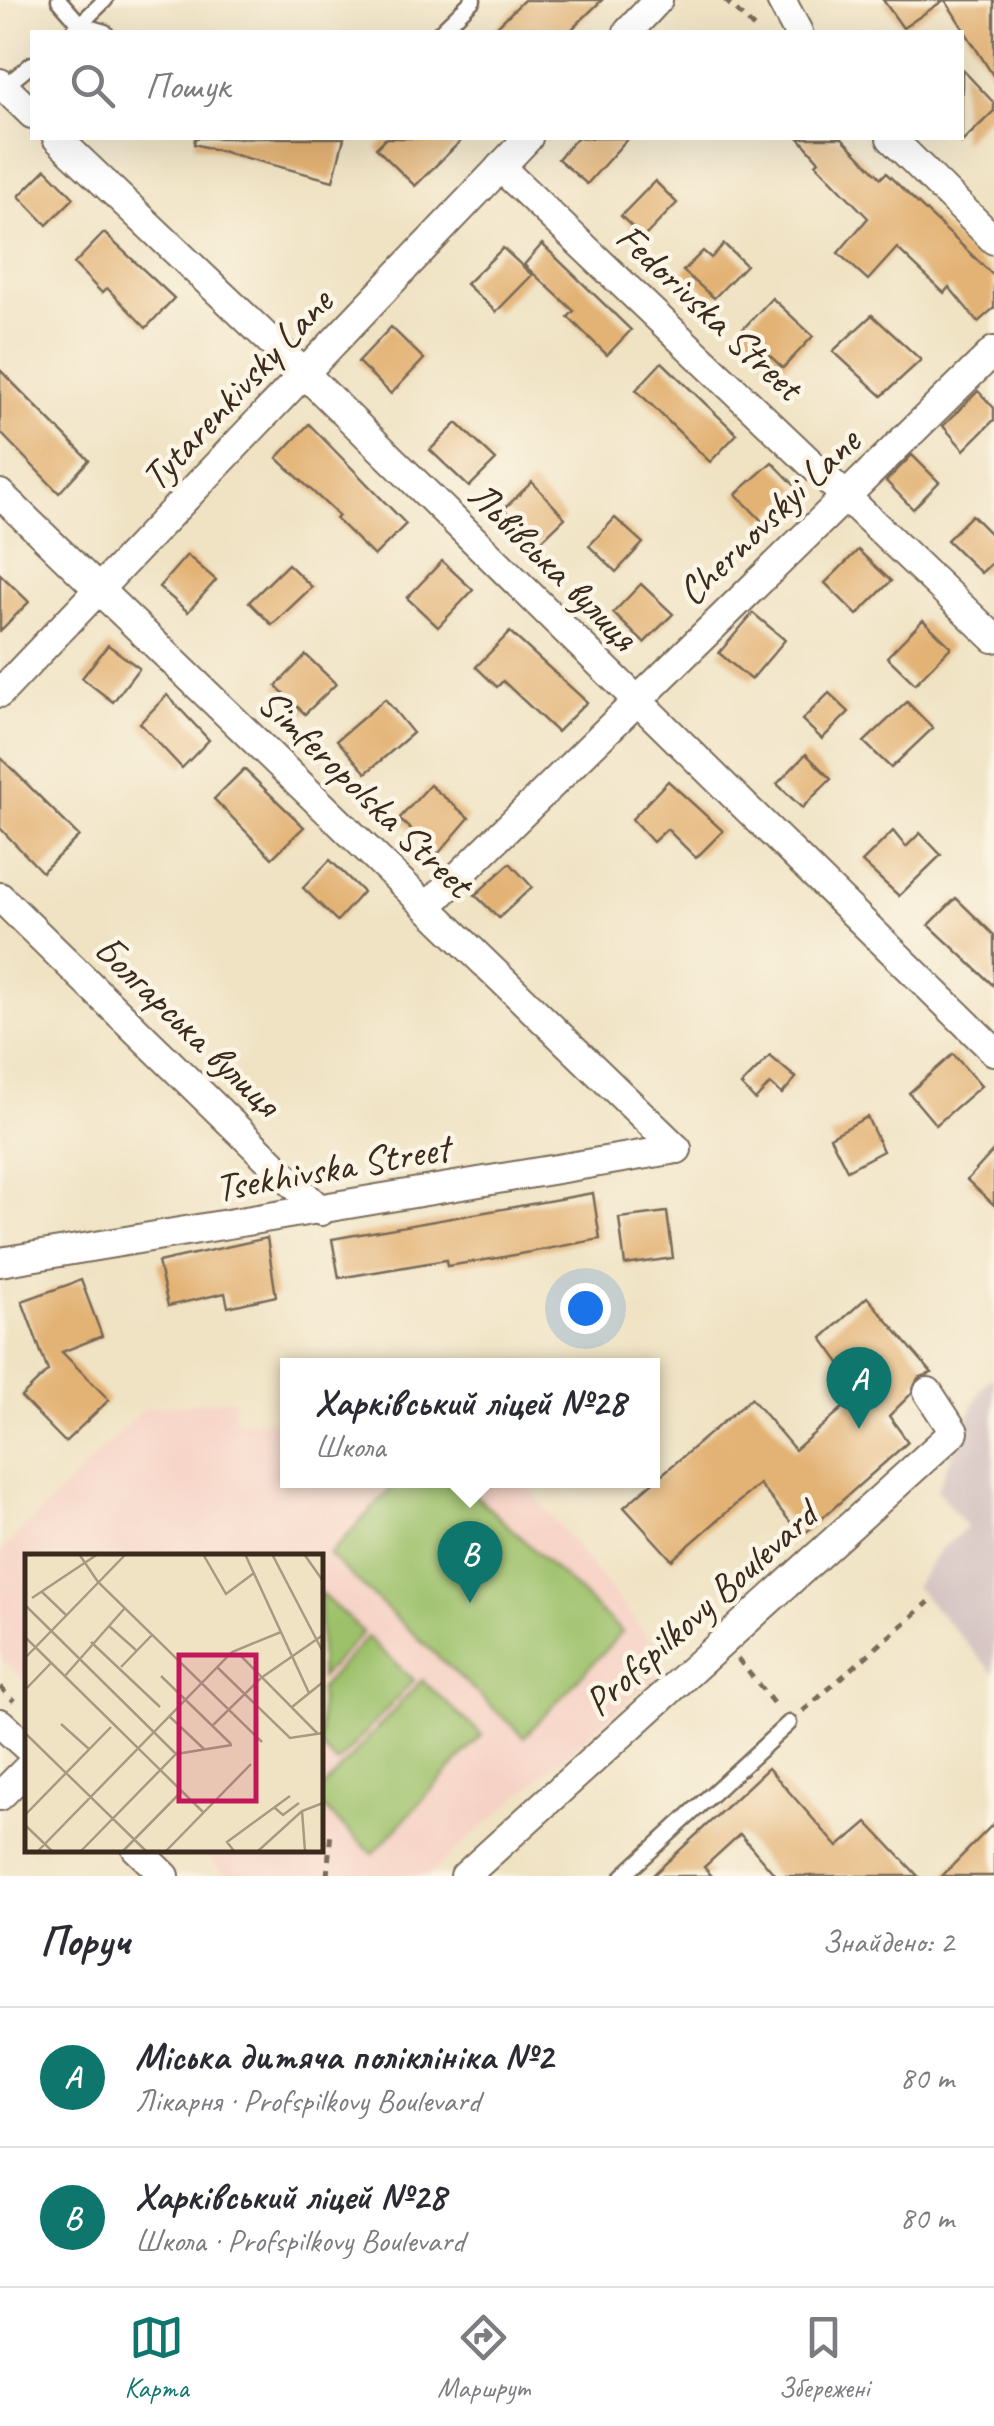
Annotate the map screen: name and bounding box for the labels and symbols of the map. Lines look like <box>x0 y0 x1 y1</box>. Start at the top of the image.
street label: Fedorivska Street <box>606 213 816 413</box>
street label: Tytarenkivsky Lane <box>130 276 345 501</box>
street label: Chernovskyi Lane <box>667 415 873 616</box>
street label: Львівська вулиця <box>458 470 650 662</box>
street label: Simferopolska Street <box>247 678 486 910</box>
street label: Болгарська вулиця <box>83 924 294 1130</box>
street label: Tsekhivska Street <box>211 1122 459 1213</box>
your location <box>560 1283 611 1334</box>
pin: A <box>826 1346 892 1429</box>
street label: Profspilkovy Boulevard <box>574 1487 832 1727</box>
pin: B <box>438 1520 502 1603</box>
inset map <box>25 1554 322 1851</box>

